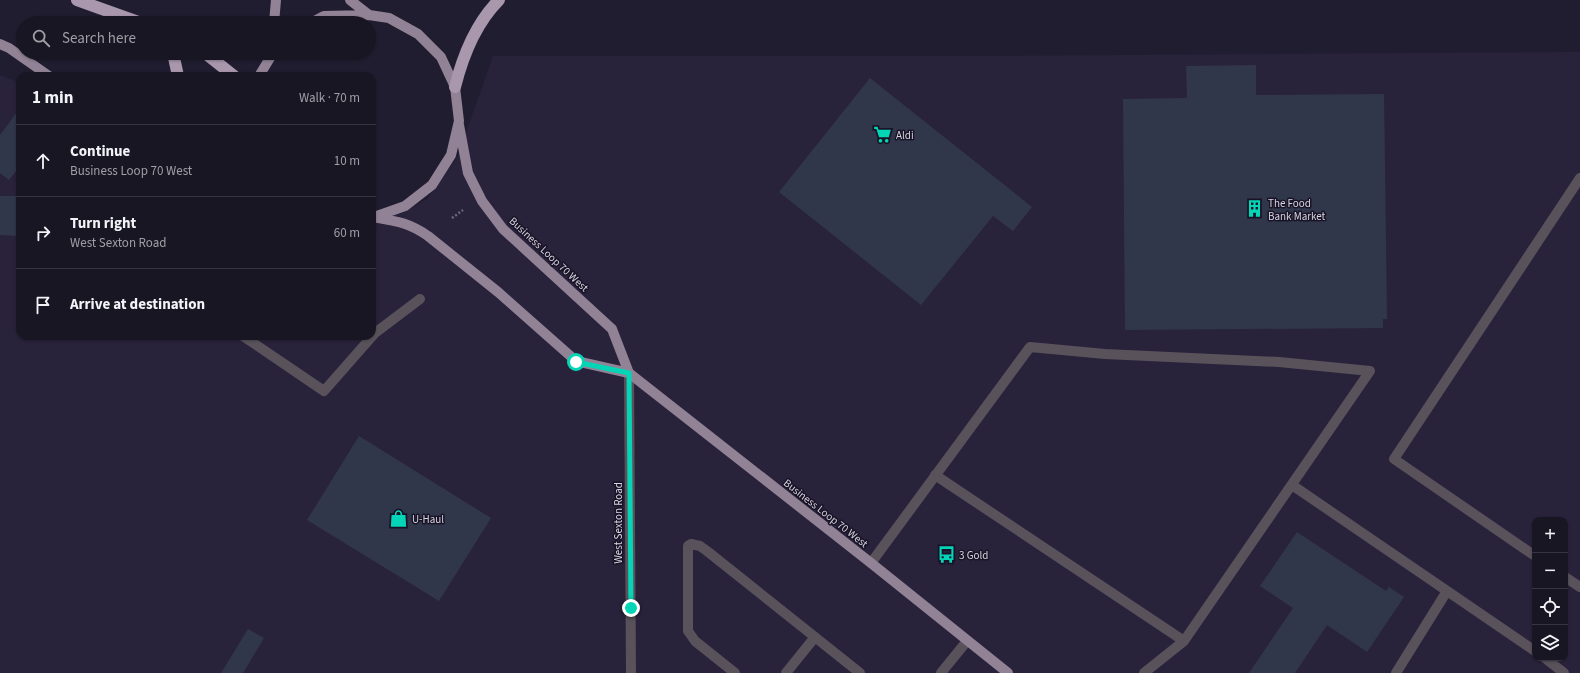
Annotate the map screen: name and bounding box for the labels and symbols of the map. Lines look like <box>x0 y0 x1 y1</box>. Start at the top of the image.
supermarket icon: Aldi <box>873 125 893 145</box>
place label: Aldi <box>896 128 914 143</box>
place label: The Food Bank Market <box>1268 196 1326 224</box>
building icon: The Food Bank Market <box>1245 199 1265 219</box>
street label: Business Loop 70 West <box>506 214 592 295</box>
route start <box>567 353 585 371</box>
street label: Business Loop 70 West <box>780 476 871 551</box>
street label: West Sexton Road <box>611 482 626 564</box>
shop icon: U-Haul <box>389 509 409 529</box>
place label: U-Haul <box>412 512 444 527</box>
bus stop icon: 3 Gold <box>936 545 956 565</box>
place label: 3 Gold <box>959 548 988 563</box>
route end <box>622 599 640 617</box>

